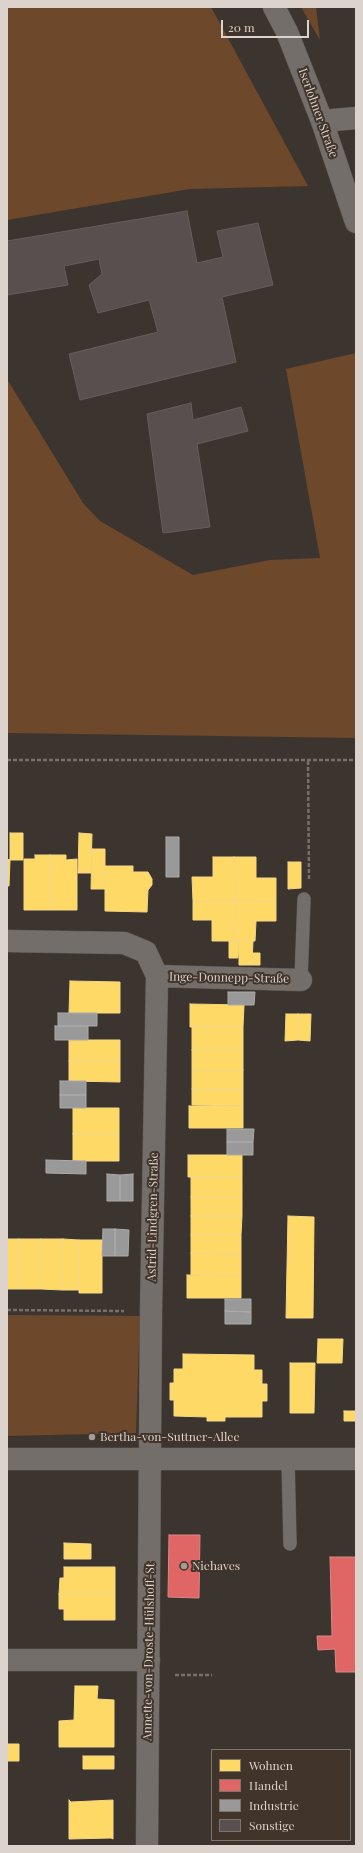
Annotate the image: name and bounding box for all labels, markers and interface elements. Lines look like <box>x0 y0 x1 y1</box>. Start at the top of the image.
scale bar <box>223 12 311 38</box>
text: 20 m <box>228 19 255 35</box>
street label: Iserlohner Straße <box>295 66 341 160</box>
street label: Inge-Donnepp-Straße <box>169 970 289 986</box>
street label: Astrid-Lindgren-Straße <box>145 1152 161 1282</box>
place label: Bertha-von-Suttner-Allee <box>100 1430 240 1444</box>
marker: Bertha-von-Suttner-Allee <box>87 1432 97 1442</box>
place label: Niehaves <box>192 1559 240 1573</box>
marker: Niehaves <box>179 1561 189 1571</box>
street label: Annette-von-Droste-Hülshoff-St <box>140 1563 158 1741</box>
legend <box>211 1749 351 1841</box>
text: Wohnen <box>249 1757 293 1773</box>
text: Handel <box>249 1777 288 1793</box>
text: Industrie <box>249 1797 299 1813</box>
text: Sonstige <box>249 1817 295 1833</box>

